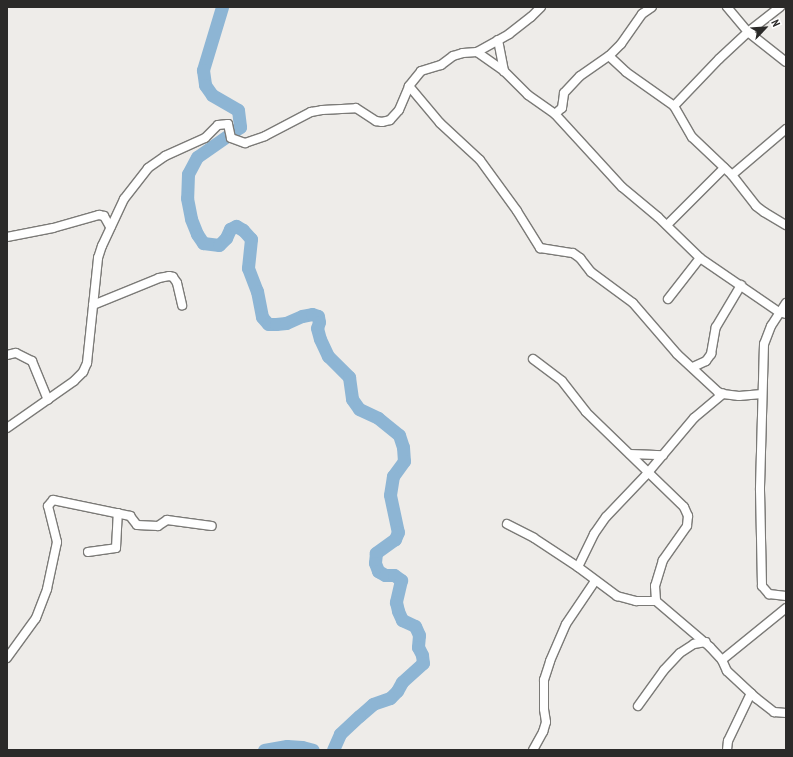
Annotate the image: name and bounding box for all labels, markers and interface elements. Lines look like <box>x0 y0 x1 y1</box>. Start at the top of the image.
north arrow <box>745 8 785 48</box>
text: N <box>768 17 783 29</box>

